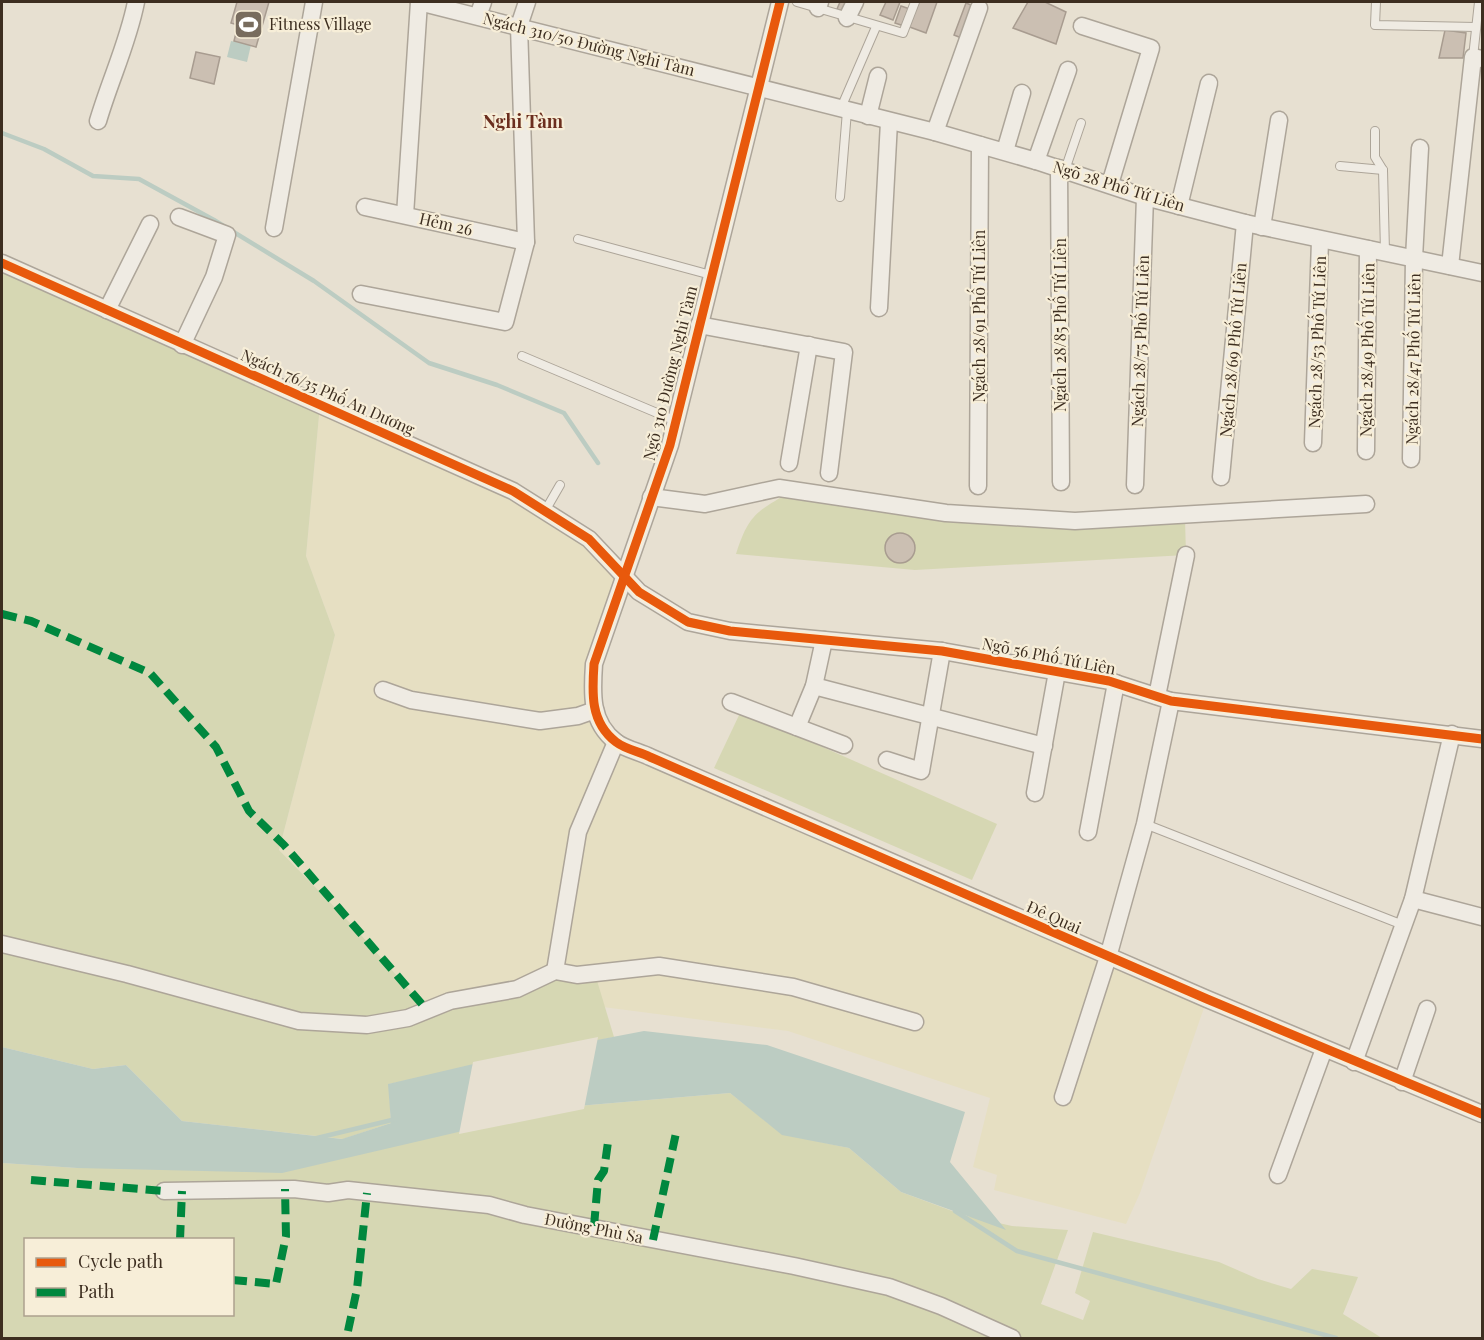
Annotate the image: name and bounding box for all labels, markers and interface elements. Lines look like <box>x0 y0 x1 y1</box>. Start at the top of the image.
street label: Ngách 310/50 Đường Nghi Tàm <box>481 7 697 80</box>
sports icon: Fitness Village <box>232 8 264 40</box>
place label: Fitness Village <box>269 13 372 34</box>
district label: Nghi Tàm <box>483 109 564 133</box>
street label: Ngõ 28 Phố Tứ Liên <box>1051 154 1189 216</box>
street label: Hẻm 26 <box>417 207 475 240</box>
street label: Ngách 28/91 Phố Tứ Liên <box>966 229 989 402</box>
street label: Ngách 28/85 Phố Tứ Liên <box>1047 238 1070 412</box>
street label: Ngách 28/75 Phố Tứ Liên <box>1124 254 1153 427</box>
street label: Ngách 28/53 Phố Tứ Liên <box>1301 255 1330 429</box>
street label: Ngách 28/69 Phố Tứ Liên <box>1212 261 1251 438</box>
street label: Ngách 28/49 Phố Tứ Liên <box>1352 262 1379 437</box>
street label: Ngách 28/47 Phố Tứ Liên <box>1399 272 1425 445</box>
street label: Ngõ 310 Đường Nghi Tàm <box>638 283 701 462</box>
street label: Ngách 76/35 Phố An Dương <box>238 342 420 440</box>
street label: Ngõ 56 Phố Tứ Liên <box>980 630 1119 679</box>
street label: Đê Quai <box>1024 895 1085 938</box>
street label: Đường Phù Sa <box>543 1208 645 1247</box>
legend <box>24 1238 234 1316</box>
text: Cycle path <box>78 1249 163 1273</box>
text: Path <box>78 1279 115 1303</box>

